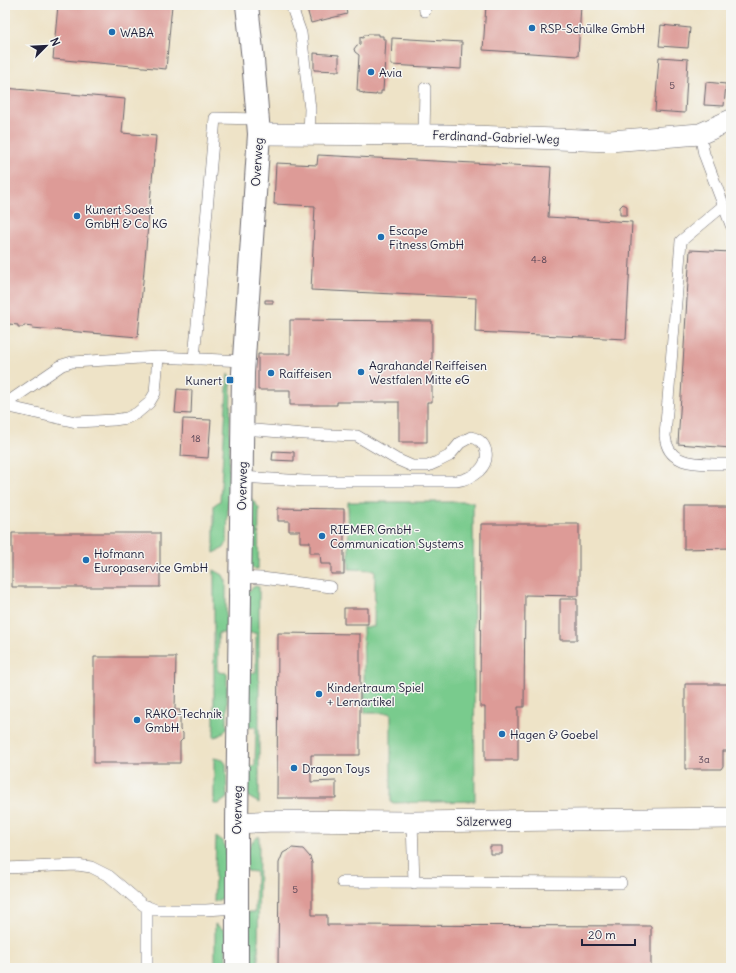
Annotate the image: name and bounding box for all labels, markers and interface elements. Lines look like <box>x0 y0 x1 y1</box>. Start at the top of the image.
place label: RSP-Schülke GmbH <box>540 21 645 36</box>
marker: RSP-Schülke GmbH <box>527 23 537 33</box>
place label: WABA <box>120 25 154 40</box>
north arrow <box>26 26 66 66</box>
marker: WABA <box>107 27 117 37</box>
text: N <box>47 36 63 48</box>
place label: Avia <box>379 65 402 80</box>
marker: Avia <box>366 67 376 77</box>
house number: 5 <box>669 79 675 92</box>
street label: Ferdinand-Gabriel-Weg <box>432 127 560 147</box>
street label: Overweg <box>248 137 266 187</box>
place label: Kunert Soest GmbH & Co KG <box>85 202 168 231</box>
marker: Kunert Soest GmbH & Co KG <box>72 211 82 221</box>
place label: Escape Fitness GmbH <box>389 223 465 252</box>
marker: Escape Fitness GmbH <box>376 232 386 242</box>
house number: 4-8 <box>531 253 547 266</box>
place label: Agrahandel Reiffeisen Westfalen Mitte eG <box>369 358 487 387</box>
place label: Raiffeisen <box>279 366 332 381</box>
marker: Agrahandel Reiffeisen Westfalen Mitte eG <box>356 367 366 377</box>
marker: Raiffeisen <box>266 368 276 378</box>
place label: Kunert <box>185 373 222 388</box>
marker: Kunert <box>225 375 235 385</box>
house number: 18 <box>191 432 201 445</box>
street label: Overweg <box>234 461 250 511</box>
place label: RIEMER GmbH - Communication Systems <box>330 522 464 551</box>
marker: RIEMER GmbH - Communication Systems <box>317 531 327 541</box>
place label: Hofmann Europaservice GmbH <box>94 546 208 575</box>
marker: Hofmann Europaservice GmbH <box>81 555 91 565</box>
place label: Kindertraum Spiel + Lernartikel <box>327 680 424 709</box>
marker: Kindertraum Spiel + Lernartikel <box>314 689 324 699</box>
place label: RAKO-Technik GmbH <box>145 706 222 735</box>
marker: RAKO-Technik GmbH <box>132 715 142 725</box>
place label: Hagen & Goebel <box>510 727 598 742</box>
marker: Hagen & Goebel <box>497 729 507 739</box>
house number: 3a <box>698 753 710 766</box>
place label: Dragon Toys <box>302 761 370 776</box>
marker: Dragon Toys <box>289 763 299 773</box>
street label: Overweg <box>229 785 245 835</box>
street label: Sälzerweg <box>456 813 512 829</box>
house number: 5 <box>292 883 298 896</box>
scale bar <box>582 921 635 947</box>
text: 20 m <box>588 927 616 942</box>

